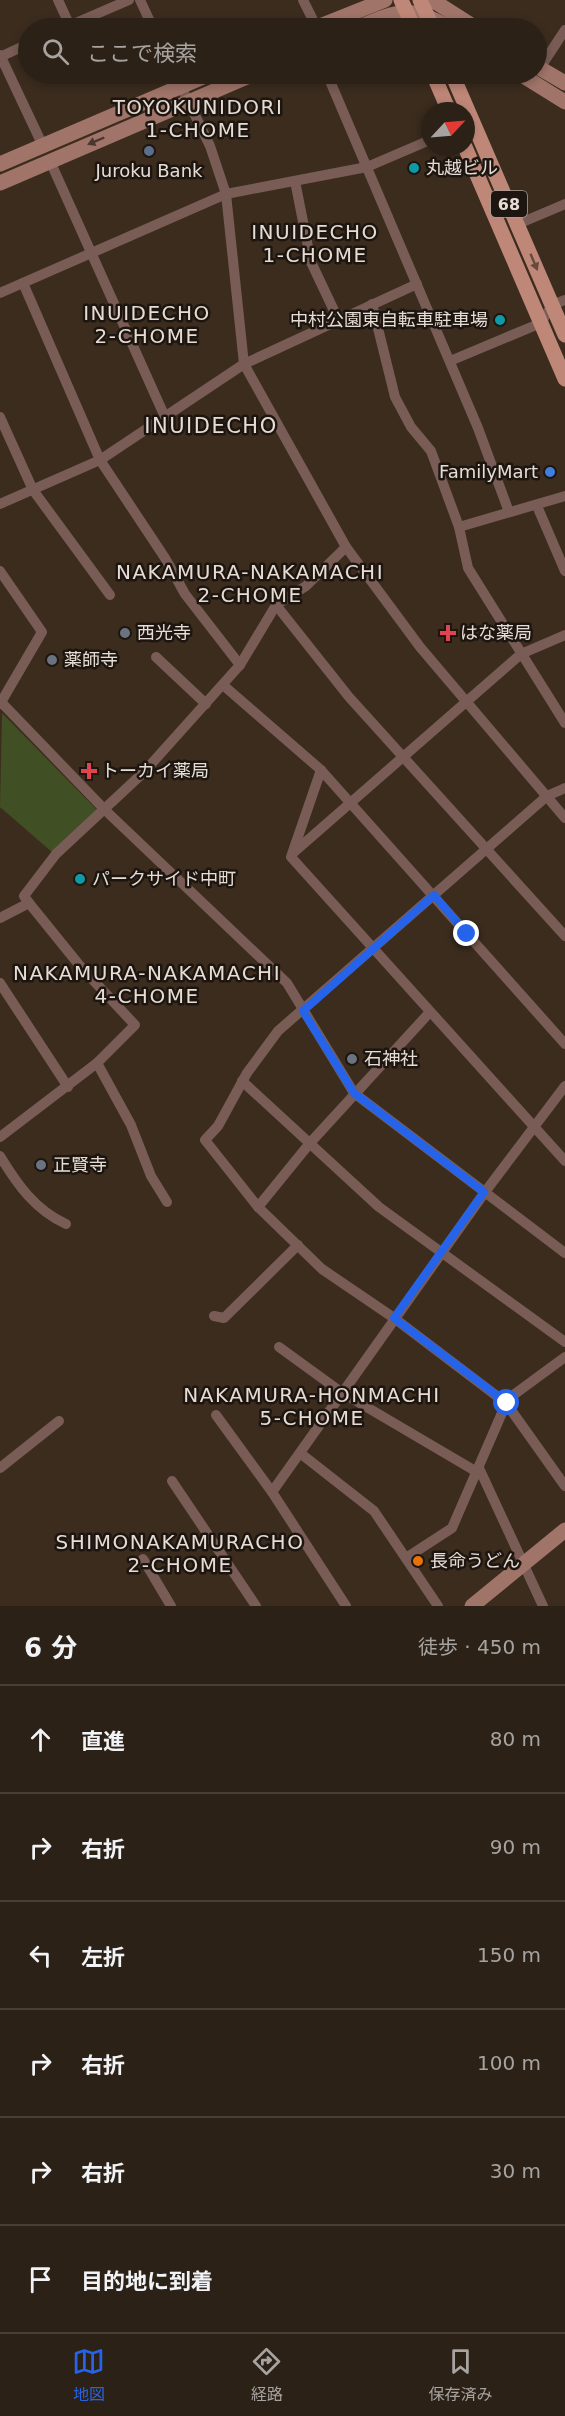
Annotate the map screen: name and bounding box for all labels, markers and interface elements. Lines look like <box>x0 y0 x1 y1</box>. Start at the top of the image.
search box <box>18 18 547 84</box>
icon: search <box>39 35 72 68</box>
text: ここで検索 <box>87 41 197 66</box>
district label: TOYOKUNIDORI 1-CHOME <box>112 95 283 142</box>
north arrow <box>421 102 475 156</box>
one-way arrow <box>87 137 105 146</box>
marker: Juroku Bank <box>142 144 156 158</box>
place label: 丸越ビル <box>426 157 498 178</box>
place label: Juroku Bank <box>95 160 203 181</box>
marker: 丸越ビル <box>407 161 421 175</box>
road number: 68 <box>491 191 527 217</box>
district label: INUIDECHO 1-CHOME <box>251 220 379 267</box>
one-way arrow <box>530 253 539 271</box>
district label: INUIDECHO 2-CHOME <box>83 301 211 348</box>
place label: 中村公園東自転車駐車場 <box>290 309 488 330</box>
marker: 中村公園東自転車駐車場 <box>493 313 507 327</box>
district label: INUIDECHO <box>144 414 278 438</box>
place label: FamilyMart <box>439 461 538 482</box>
marker: FamilyMart <box>543 465 557 479</box>
district label: NAKAMURA-NAKAMACHI 2-CHOME <box>116 560 384 607</box>
place label: 西光寺 <box>137 622 191 643</box>
place label: はな薬局 <box>460 622 532 643</box>
marker: 西光寺 <box>118 626 132 640</box>
marker: はな薬局 <box>441 626 455 640</box>
place label: 薬師寺 <box>64 649 118 670</box>
marker: 薬師寺 <box>45 653 59 667</box>
place label: トーカイ薬局 <box>101 760 209 781</box>
marker: トーカイ薬局 <box>82 764 96 778</box>
place label: パークサイド中町 <box>92 868 236 889</box>
marker: パークサイド中町 <box>73 872 87 886</box>
route end <box>453 920 479 946</box>
district label: NAKAMURA-NAKAMACHI 4-CHOME <box>13 961 281 1008</box>
place label: 石神社 <box>364 1048 418 1069</box>
marker: 石神社 <box>345 1052 359 1066</box>
place label: 正賢寺 <box>53 1154 107 1175</box>
marker: 正賢寺 <box>34 1158 48 1172</box>
district label: NAKAMURA-HONMACHI 5-CHOME <box>183 1383 441 1430</box>
route start <box>493 1389 519 1415</box>
district label: SHIMONAKAMURACHO 2-CHOME <box>56 1530 304 1577</box>
place label: 長命うどん <box>430 1550 520 1571</box>
marker: 長命うどん <box>411 1554 425 1568</box>
text: 6 分 <box>24 1633 77 1663</box>
text: 徒歩 · 450 m <box>418 1635 541 1659</box>
icon: ahead <box>24 1723 57 1756</box>
text: 80 m <box>490 1727 541 1751</box>
text: 直進 <box>81 1729 125 1754</box>
icon: right <box>24 1831 57 1864</box>
text: 90 m <box>490 1835 541 1859</box>
text: 右折 <box>81 1837 125 1862</box>
icon: left <box>24 1939 57 1972</box>
text: 150 m <box>477 1943 541 1967</box>
text: 左折 <box>81 1945 125 1970</box>
icon: right <box>24 2047 57 2080</box>
text: 100 m <box>477 2051 541 2075</box>
text: 右折 <box>81 2053 125 2078</box>
icon: right <box>24 2155 57 2188</box>
text: 30 m <box>490 2159 541 2183</box>
text: 右折 <box>81 2161 125 2186</box>
icon: arrive <box>24 2263 57 2296</box>
text: 目的地に到着 <box>81 2269 213 2294</box>
tab: 地図 <box>72 2345 105 2405</box>
tab: 経路 <box>250 2345 283 2405</box>
tab: 保存済み <box>428 2345 492 2405</box>

